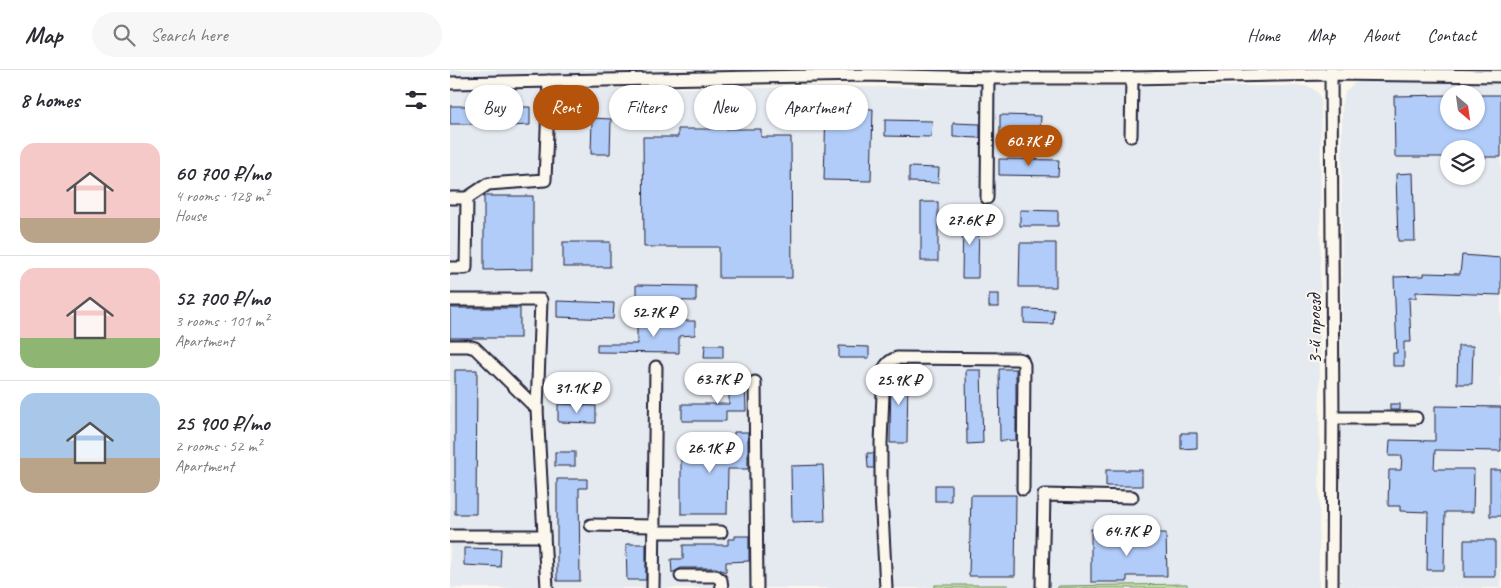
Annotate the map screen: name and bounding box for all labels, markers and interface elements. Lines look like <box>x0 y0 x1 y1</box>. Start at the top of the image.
search box <box>92 12 442 57</box>
text: Map <box>25 20 62 50</box>
icon: search <box>110 21 138 49</box>
text: Search here <box>150 23 228 47</box>
text: Home <box>1247 24 1280 46</box>
text: Map <box>1308 24 1335 46</box>
text: About <box>1363 24 1399 46</box>
text: Contact <box>1427 24 1476 46</box>
chip: Buy <box>465 85 523 130</box>
chip: Rent <box>533 85 599 130</box>
chip: Filters <box>609 85 684 130</box>
chip: New <box>694 85 756 130</box>
chip: Apartment <box>766 85 868 130</box>
north arrow <box>1440 85 1485 130</box>
map controls <box>1440 85 1485 185</box>
icon: filters <box>402 86 430 114</box>
text: 8 homes <box>20 87 79 113</box>
pin: 60.7K ₽ <box>983 124 1075 167</box>
text: 60.7K ₽ <box>1006 131 1052 151</box>
button: layers <box>1440 140 1485 185</box>
text: 60 700 ₽/mo <box>175 160 271 186</box>
icon: home <box>60 163 120 223</box>
text: 4 rooms · 128 m² <box>175 186 269 206</box>
pin: 27.6K ₽ <box>924 204 1016 246</box>
text: House <box>175 206 206 226</box>
text: 27.6K ₽ <box>947 210 993 230</box>
text: 52 700 ₽/mo <box>175 285 270 311</box>
icon: home <box>60 288 120 348</box>
street label: 3-й проезд <box>1302 292 1327 364</box>
pin: 52.7K ₽ <box>608 296 700 338</box>
text: 52.7K ₽ <box>632 302 676 322</box>
text: 3 rooms · 101 m² <box>175 311 269 331</box>
text: Apartment <box>175 331 234 351</box>
pin: 63.7K ₽ <box>672 362 764 405</box>
pin: 25.9K ₽ <box>853 364 945 406</box>
text: 63.7K ₽ <box>695 369 741 389</box>
text: 25.9K ₽ <box>877 370 921 390</box>
pin: 31.1K ₽ <box>531 372 623 414</box>
text: 31.1K ₽ <box>554 378 600 398</box>
text: 25 900 ₽/mo <box>175 410 270 436</box>
icon: home <box>60 413 120 473</box>
pin: 26.1K ₽ <box>664 432 756 474</box>
text: 2 rooms · 52 m² <box>175 436 261 456</box>
text: 26.1K ₽ <box>687 438 733 458</box>
text: Apartment <box>175 456 234 476</box>
pin: 64.7K ₽ <box>1081 514 1173 557</box>
text: 64.7K ₽ <box>1104 521 1150 541</box>

